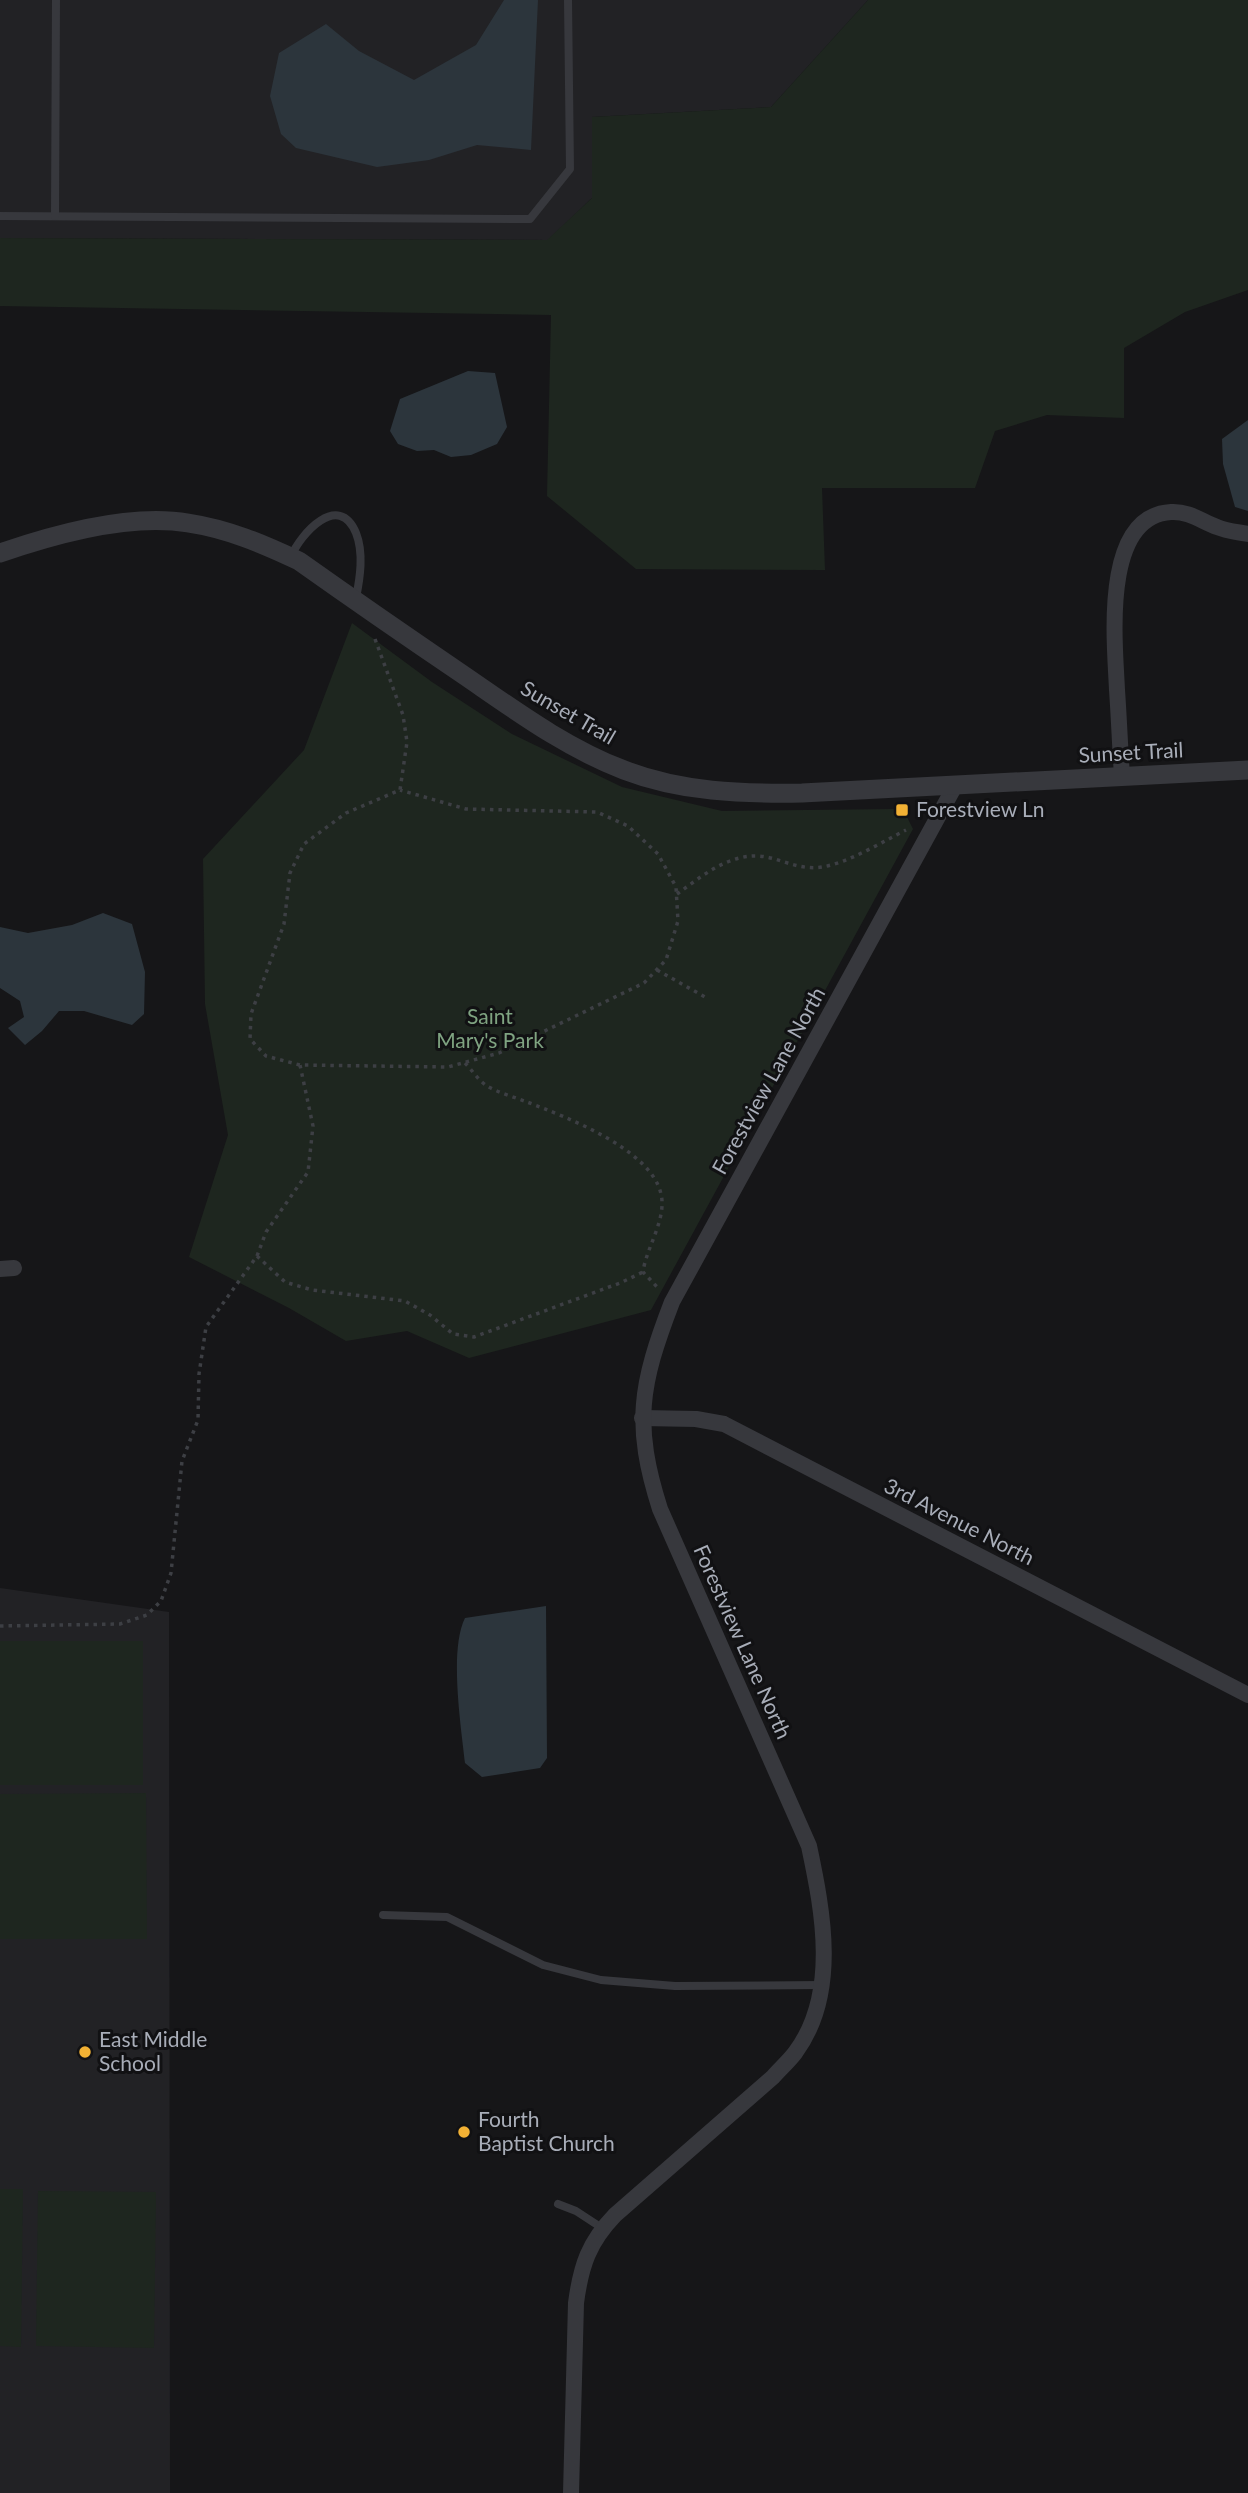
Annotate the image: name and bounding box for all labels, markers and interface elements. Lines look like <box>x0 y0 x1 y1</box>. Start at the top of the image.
street label: Sunset Trail <box>517 675 620 749</box>
street label: Sunset Trail <box>1078 736 1184 767</box>
place label: Forestview Ln <box>916 796 1045 821</box>
marker: Forestview Ln <box>894 802 910 818</box>
street label: Forestview Lane North <box>706 982 830 1178</box>
park label: Saint Mary's Park <box>436 1003 544 1052</box>
street label: 3rd Avenue North <box>880 1472 1039 1569</box>
street label: Forestview Lane North <box>689 1540 797 1742</box>
place label: East Middle School <box>99 2026 207 2075</box>
marker: East Middle School <box>77 2044 93 2060</box>
place label: Fourth Baptist Church <box>478 2106 615 2155</box>
marker: Fourth Baptist Church <box>456 2124 472 2140</box>

